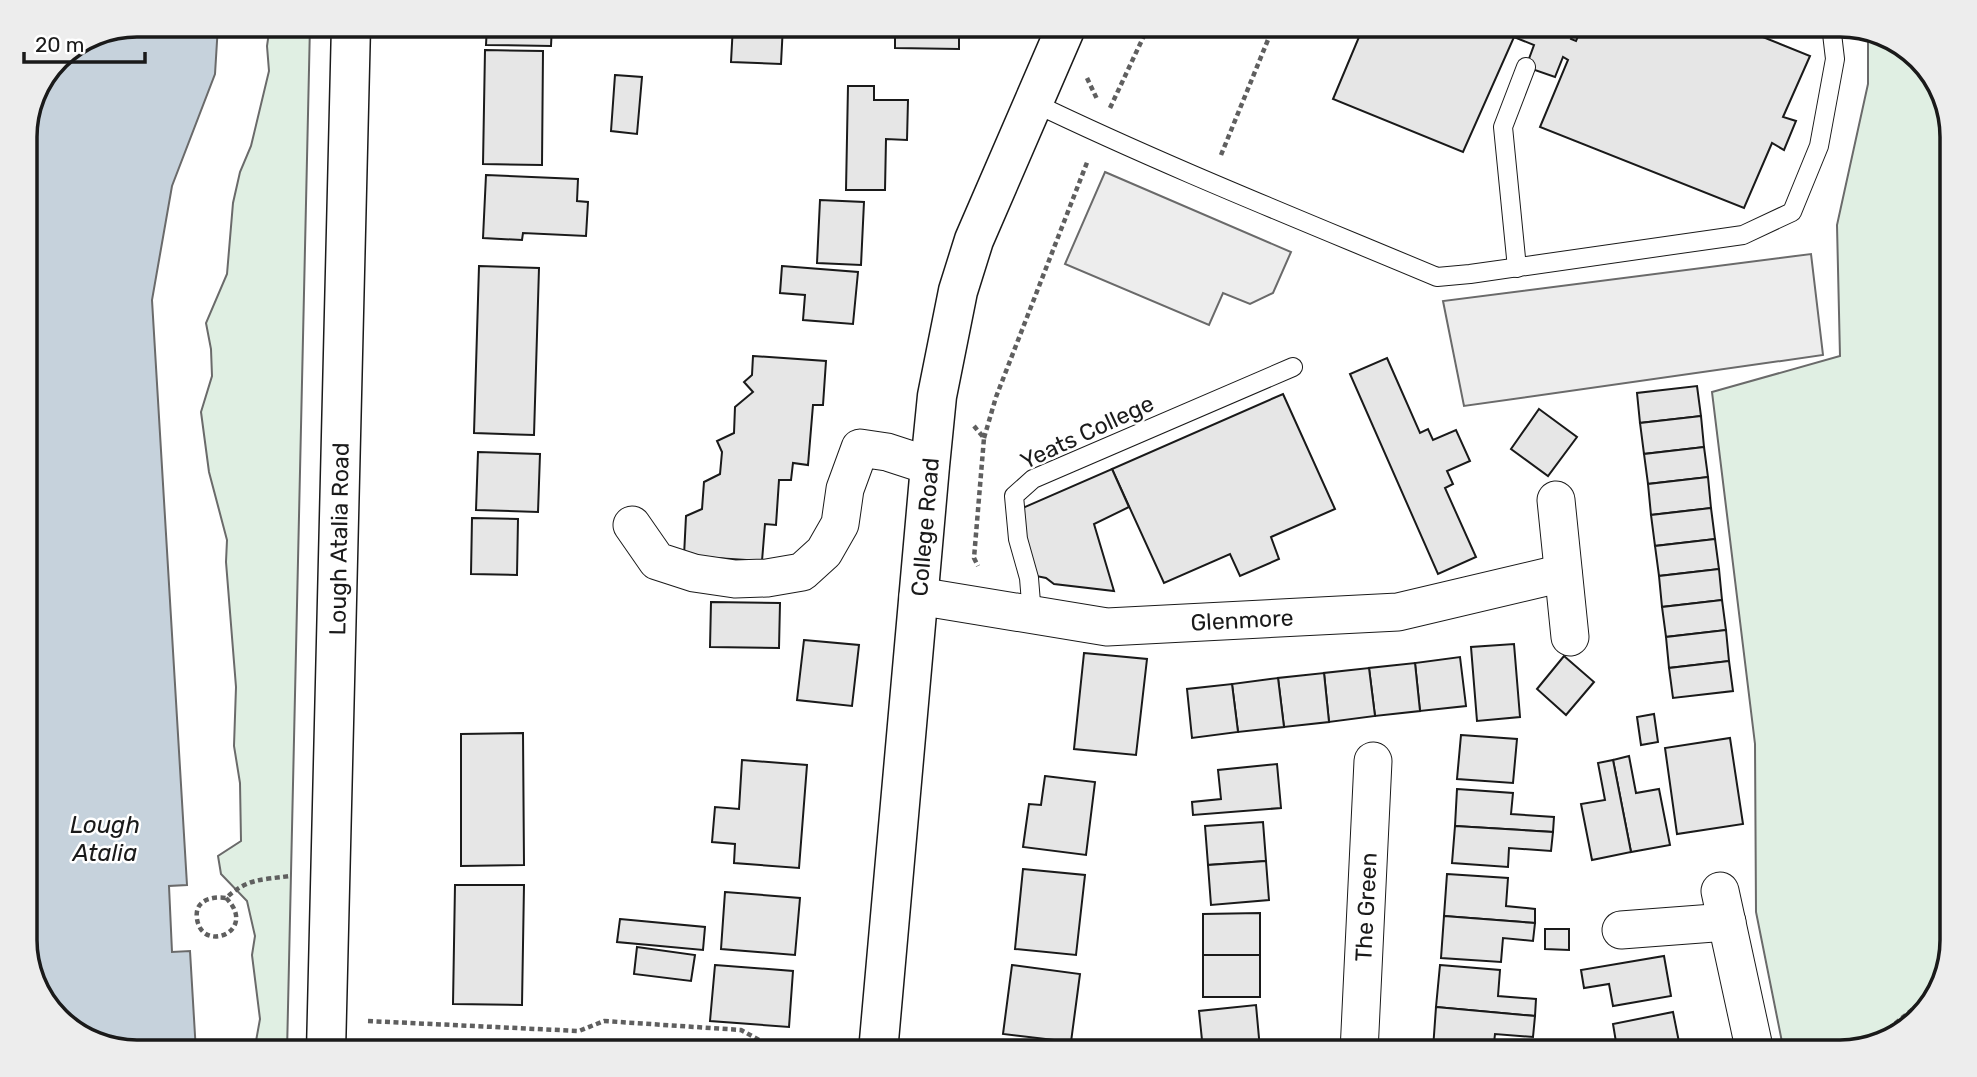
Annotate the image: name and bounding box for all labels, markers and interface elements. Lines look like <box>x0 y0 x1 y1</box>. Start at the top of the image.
scale bar <box>24 21 145 65</box>
text: 20 m <box>35 32 84 57</box>
street label: Yeats College <box>1016 389 1158 475</box>
street label: Lough Atalia Road <box>323 442 355 636</box>
street label: College Road <box>905 456 945 598</box>
street label: Glenmore <box>1190 603 1294 637</box>
water label: Lough Atalia <box>70 811 140 867</box>
street label: The Green <box>1349 852 1383 962</box>

